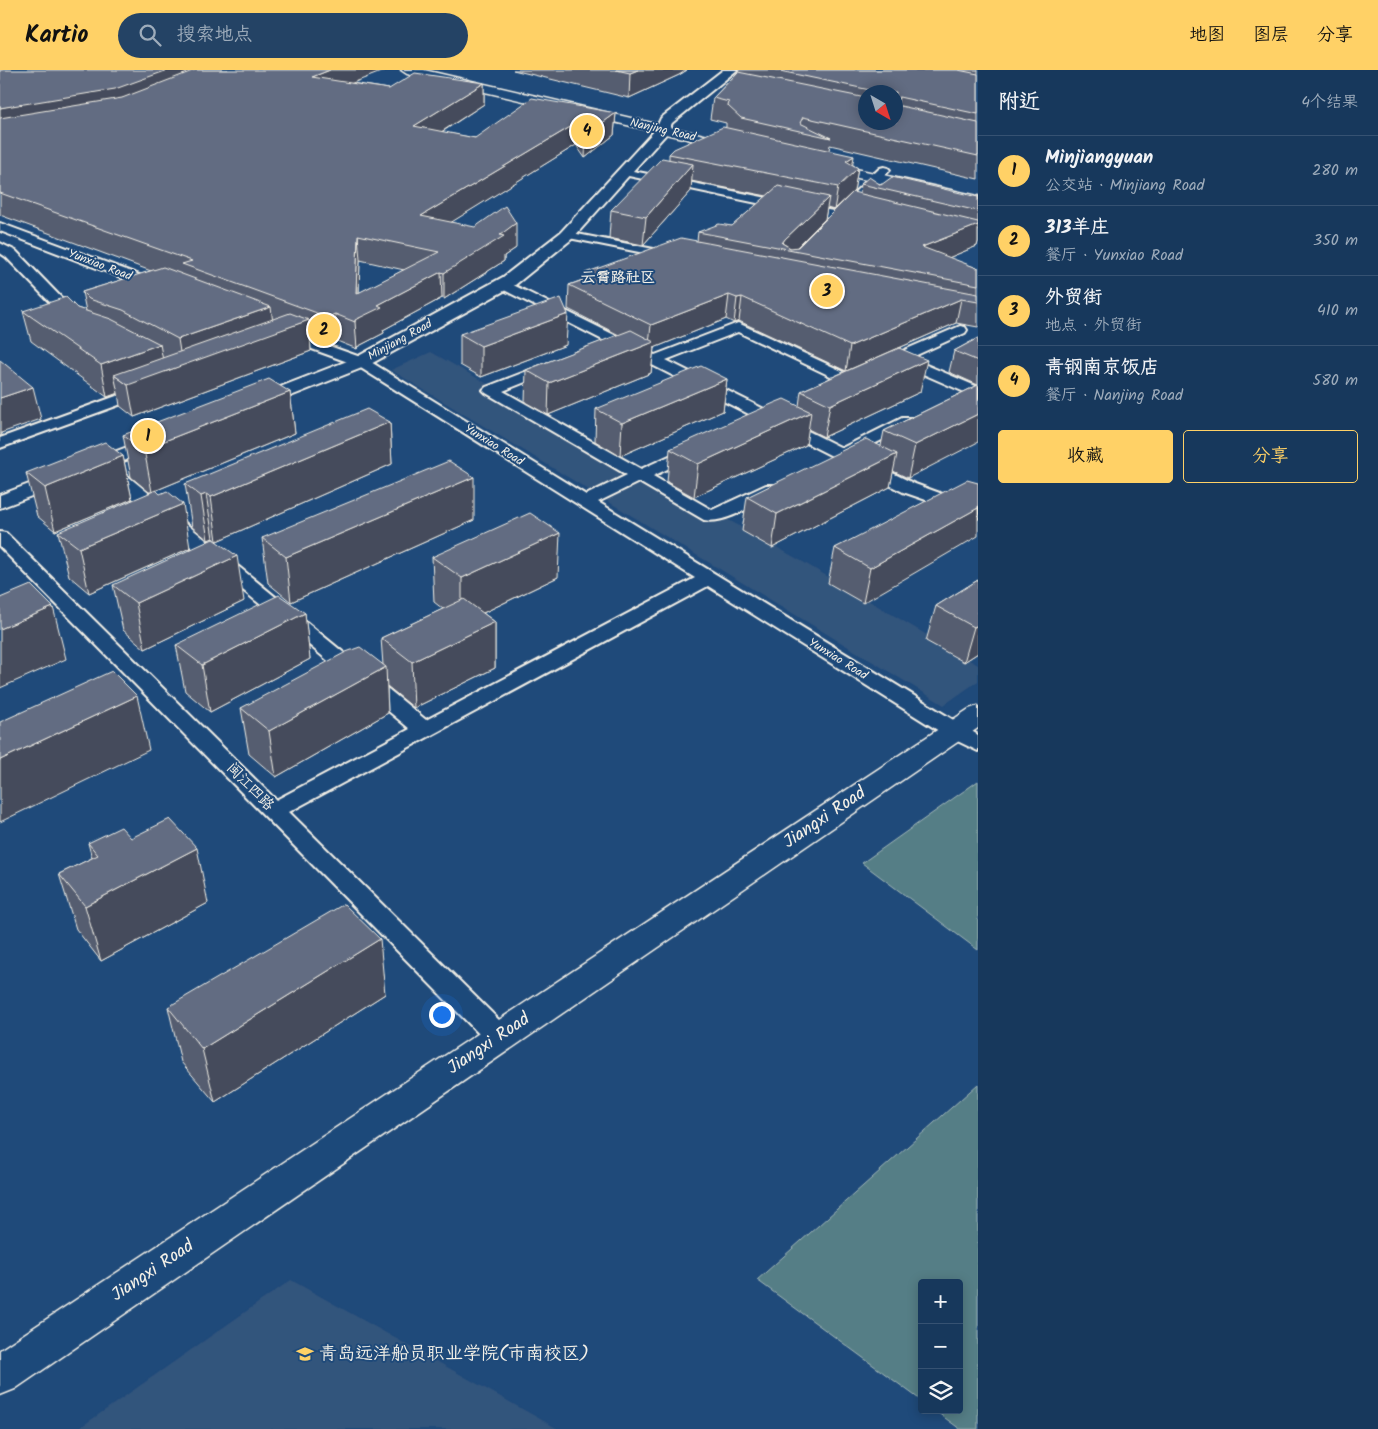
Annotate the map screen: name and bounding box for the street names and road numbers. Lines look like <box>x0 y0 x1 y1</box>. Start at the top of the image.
street label: Nanjing Road <box>628 113 699 147</box>
street label: Yunxiao Road <box>65 244 136 286</box>
street label: Minjiang Road <box>364 314 437 366</box>
street label: Yunxiao Road <box>461 419 528 471</box>
street label: Yunxiao Road <box>805 633 872 685</box>
street label: 闽江四路 <box>220 757 280 817</box>
street label: Jiangxi Road <box>778 779 873 856</box>
street label: Jiangxi Road <box>442 1005 537 1082</box>
street label: Jiangxi Road <box>106 1232 201 1309</box>

